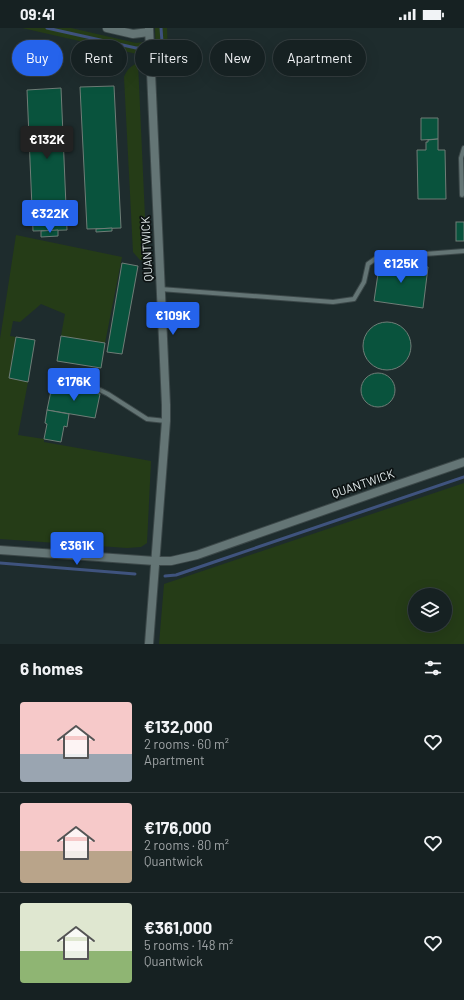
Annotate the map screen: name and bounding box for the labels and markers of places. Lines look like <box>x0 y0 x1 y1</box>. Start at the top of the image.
pin: €132K <box>19 126 75 160</box>
pin: €322K <box>22 200 78 234</box>
pin: €125K <box>373 250 429 284</box>
pin: €109K <box>145 302 201 336</box>
pin: €176K <box>46 368 102 402</box>
pin: €361K <box>49 532 105 566</box>

